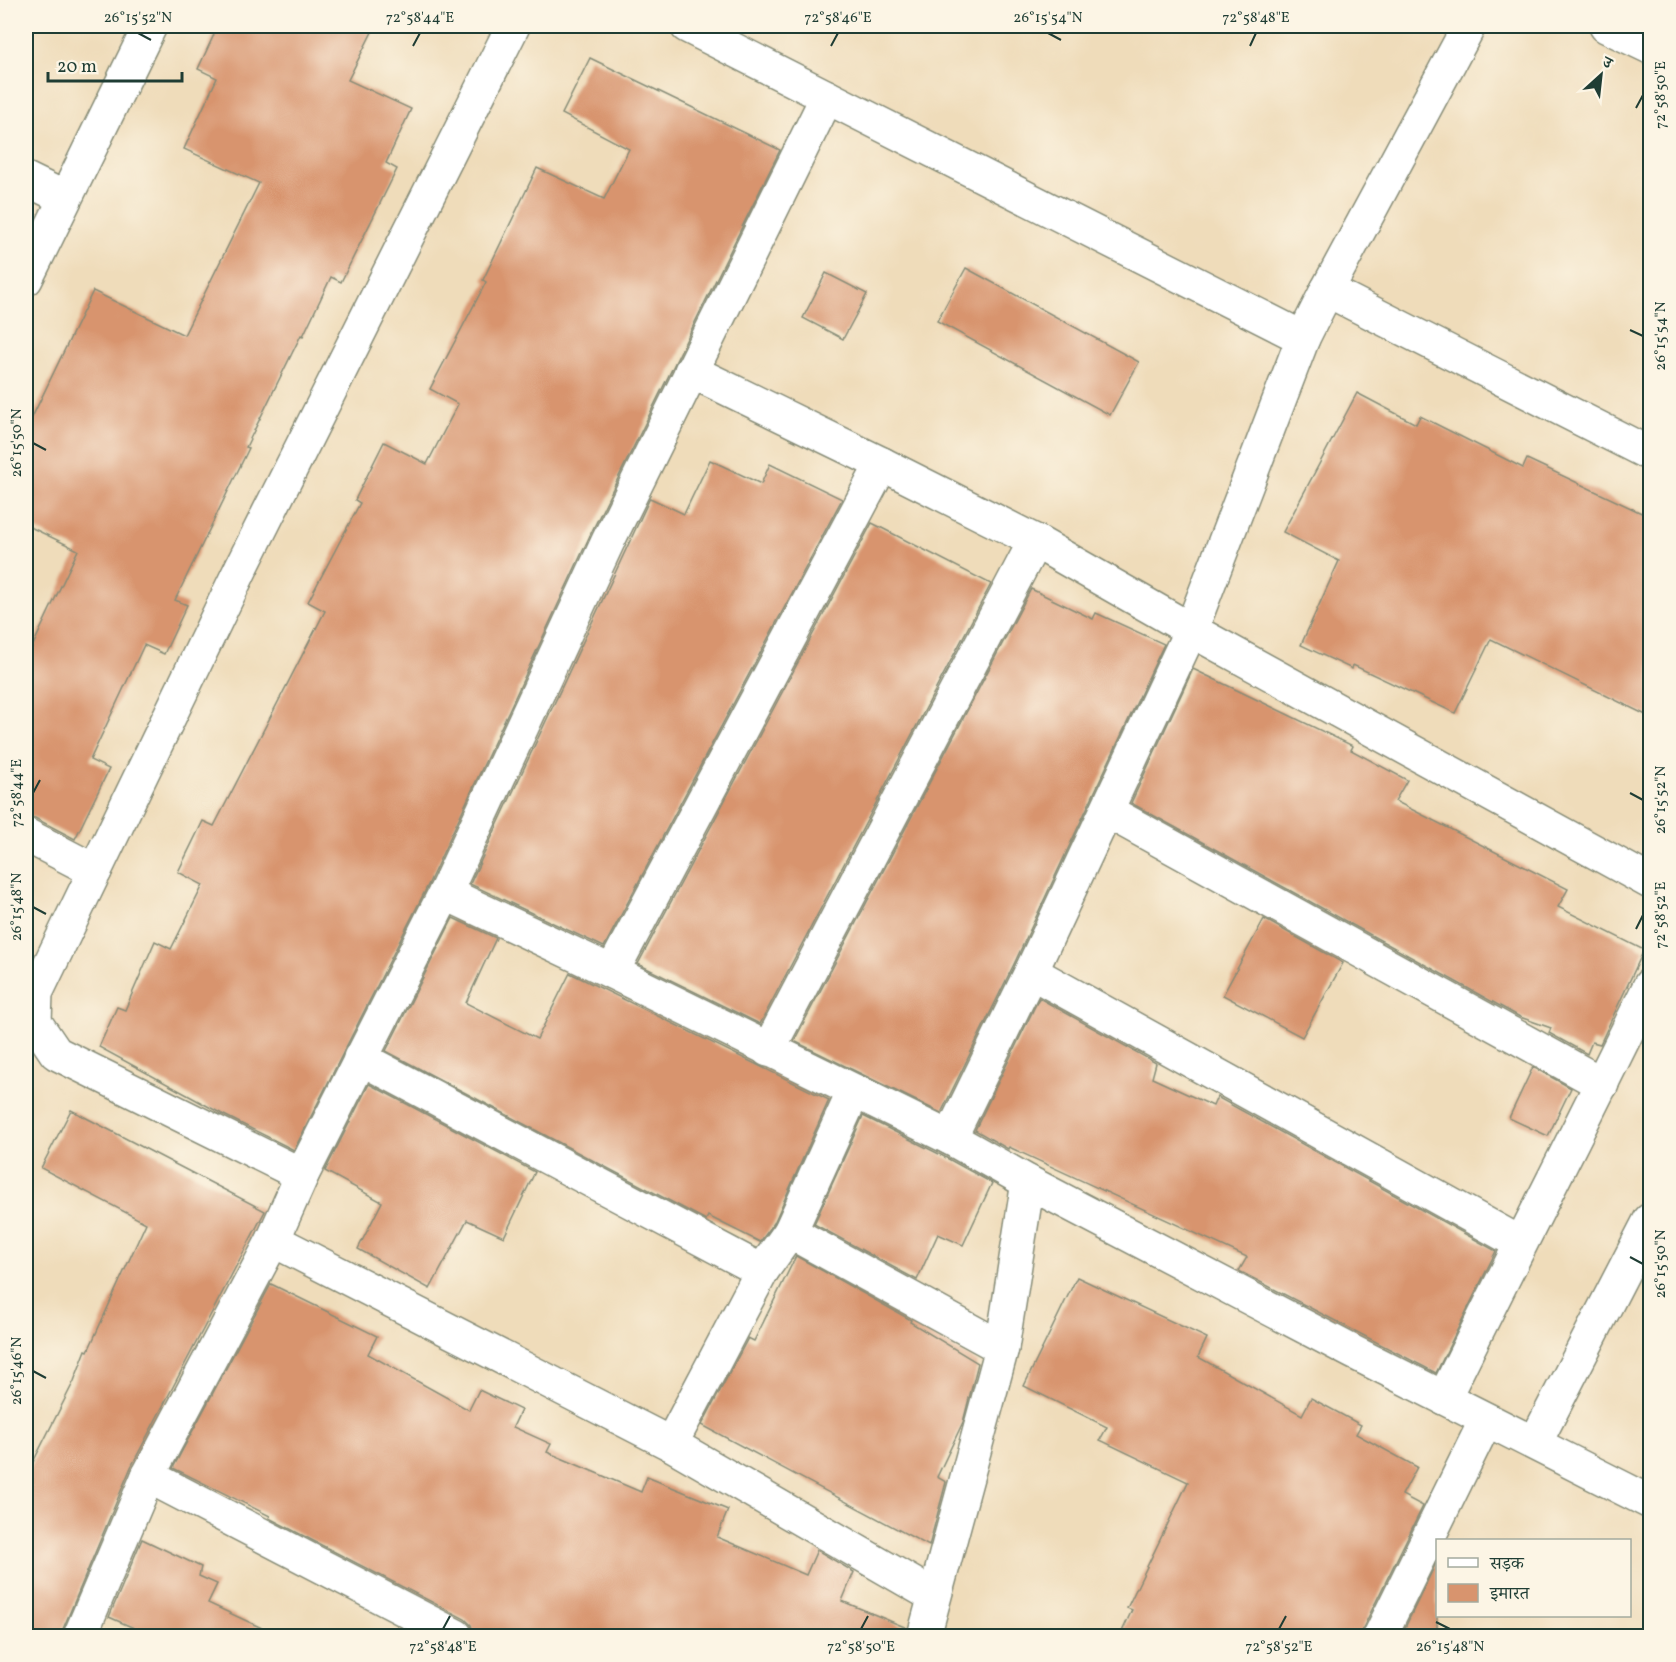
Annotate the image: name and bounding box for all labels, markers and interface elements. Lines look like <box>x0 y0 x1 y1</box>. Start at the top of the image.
text: 26°15'52"N <box>104 8 172 29</box>
text: 72°58'44"E <box>386 8 454 29</box>
text: 72°58'46"E <box>804 8 872 29</box>
text: 26°15'54"N <box>1013 8 1083 29</box>
text: 72°58'48"E <box>1222 8 1290 29</box>
scale bar <box>48 45 182 83</box>
north arrow <box>1571 45 1631 105</box>
text: उ <box>1597 51 1617 76</box>
text: 20 m <box>57 55 97 80</box>
text: 72°58'50"E <box>1651 61 1672 129</box>
text: 26°15'54"N <box>1651 301 1672 371</box>
text: 26°15'50"N <box>7 408 28 478</box>
text: 72°58'44"E <box>7 759 28 827</box>
text: 26°15'52"N <box>1651 766 1672 834</box>
text: 26°15'48"N <box>7 873 28 941</box>
text: 72°58'52"E <box>1651 881 1672 949</box>
text: 26°15'50"N <box>1651 1229 1672 1299</box>
text: 26°15'46"N <box>7 1337 28 1405</box>
legend <box>1436 1539 1631 1617</box>
text: सड़क <box>1489 1552 1525 1577</box>
text: इमारत <box>1489 1582 1530 1607</box>
text: 72°58'48"E <box>409 1637 477 1658</box>
text: 72°58'50"E <box>827 1637 895 1658</box>
text: 72°58'52"E <box>1245 1637 1313 1658</box>
text: 26°15'48"N <box>1416 1637 1484 1658</box>

